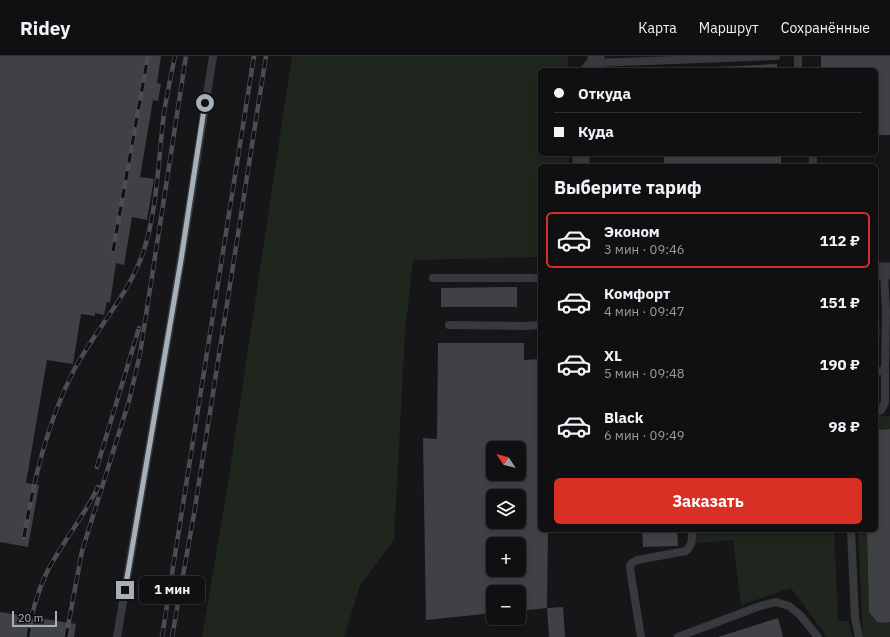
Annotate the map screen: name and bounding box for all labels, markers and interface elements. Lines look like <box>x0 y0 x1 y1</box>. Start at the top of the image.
text: Ridey <box>20 16 70 40</box>
text: Карта <box>638 19 677 37</box>
text: Маршрут <box>699 19 759 37</box>
text: Сохранённые <box>781 19 870 37</box>
text: Откуда <box>578 84 631 103</box>
route start <box>196 94 214 112</box>
text: Куда <box>578 122 614 141</box>
text: Выберите тариф <box>554 176 701 199</box>
icon: car <box>556 222 592 258</box>
text: Эконом <box>604 222 660 241</box>
text: 112 ₽ <box>820 231 860 250</box>
text: 3 мин · 09:46 <box>604 241 685 258</box>
icon: car <box>556 284 592 320</box>
text: Комфорт <box>604 284 670 303</box>
text: 151 ₽ <box>820 293 860 312</box>
text: 4 мин · 09:47 <box>604 303 685 320</box>
icon: car <box>556 346 592 382</box>
text: XL <box>604 346 622 365</box>
text: 190 ₽ <box>820 355 860 374</box>
text: 5 мин · 09:48 <box>604 365 685 382</box>
icon: car <box>556 408 592 444</box>
text: Black <box>604 408 644 427</box>
text: 98 ₽ <box>829 417 860 436</box>
text: 6 мин · 09:49 <box>604 427 685 444</box>
north arrow <box>486 441 526 481</box>
map controls <box>486 441 526 625</box>
button: Заказать <box>554 478 862 524</box>
button: layers <box>486 489 526 529</box>
button: + <box>486 537 526 577</box>
callout: 1 мин <box>139 576 205 604</box>
route end <box>116 581 134 599</box>
text: 1 мин <box>154 581 190 598</box>
button: − <box>486 585 526 625</box>
scale bar <box>12 609 57 628</box>
text: 20 m <box>18 611 43 625</box>

